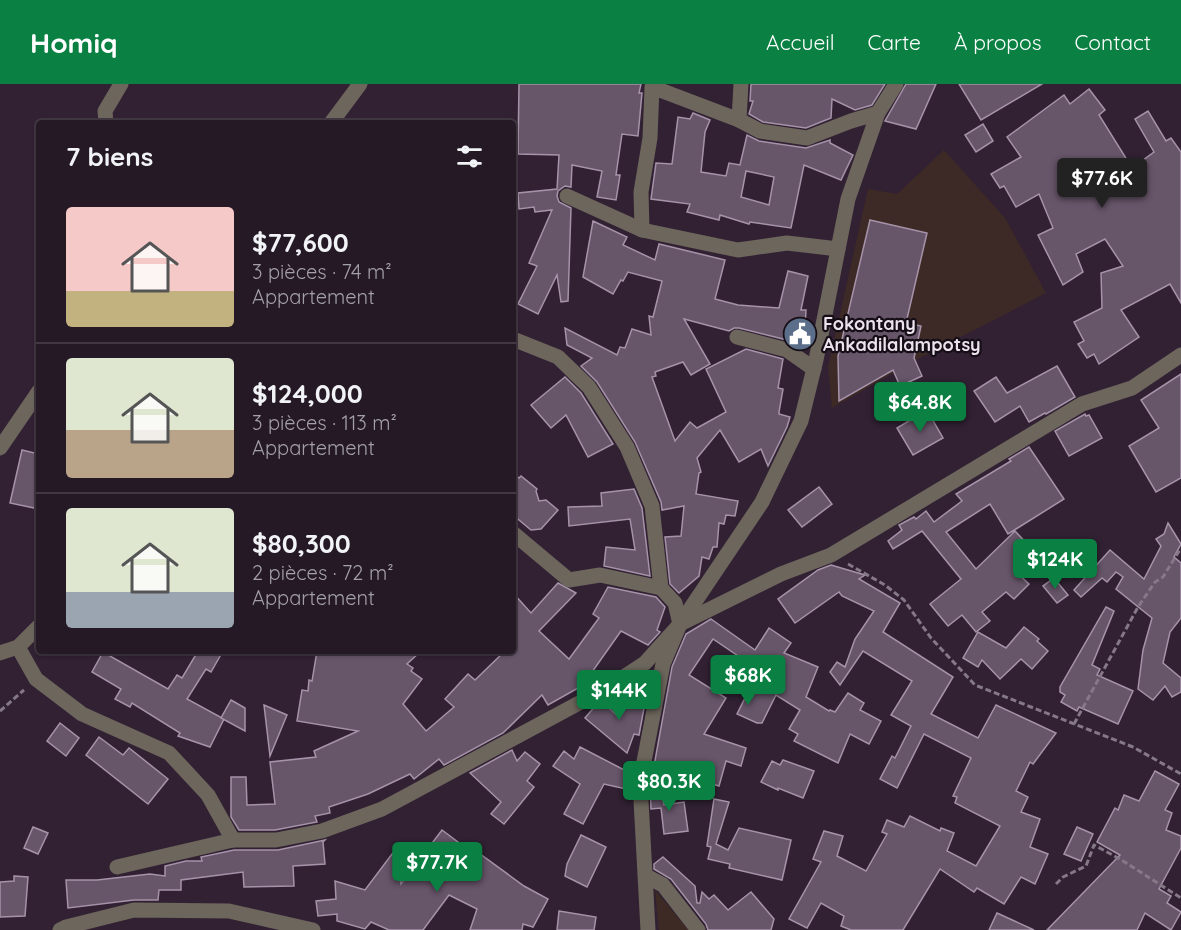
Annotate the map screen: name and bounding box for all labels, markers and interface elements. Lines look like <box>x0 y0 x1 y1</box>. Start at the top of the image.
text: Homiq <box>30 25 118 60</box>
text: Accueil <box>766 29 835 55</box>
text: Carte <box>868 29 921 55</box>
text: À propos <box>954 29 1042 55</box>
text: Contact <box>1075 29 1151 55</box>
text: 7 biens <box>66 140 153 173</box>
icon: filters <box>453 140 486 173</box>
pin: $77.6K <box>1053 158 1151 209</box>
text: $77.6K <box>1071 165 1133 190</box>
text: $77,600 <box>252 226 349 259</box>
icon: home <box>114 231 186 303</box>
text: 3 pièces · 74 m² <box>252 259 392 284</box>
text: Appartement <box>252 284 375 309</box>
place label: Fokontany Ankadilalampotsy <box>823 312 981 356</box>
public building icon: Fokontany Ankadilalampotsy <box>782 316 818 352</box>
text: $124,000 <box>252 377 363 410</box>
icon: home <box>114 382 186 454</box>
pin: $64.8K <box>871 382 969 433</box>
text: $64.8K <box>888 389 952 414</box>
text: 3 pièces · 113 m² <box>252 410 397 435</box>
text: Appartement <box>252 435 375 460</box>
text: $80,300 <box>252 527 351 560</box>
icon: home <box>114 532 186 604</box>
pin: $124K <box>1013 539 1097 590</box>
text: $124K <box>1027 546 1083 571</box>
text: 2 pièces · 72 m² <box>252 560 393 585</box>
text: Appartement <box>252 585 375 610</box>
pin: $68K <box>712 655 784 706</box>
text: $68K <box>724 662 772 687</box>
pin: $144K <box>577 670 661 721</box>
text: $144K <box>591 677 647 702</box>
pin: $80.3K <box>620 761 718 812</box>
text: $80.3K <box>637 768 701 793</box>
pin: $77.7K <box>388 842 486 893</box>
text: $77.7K <box>406 849 468 874</box>

